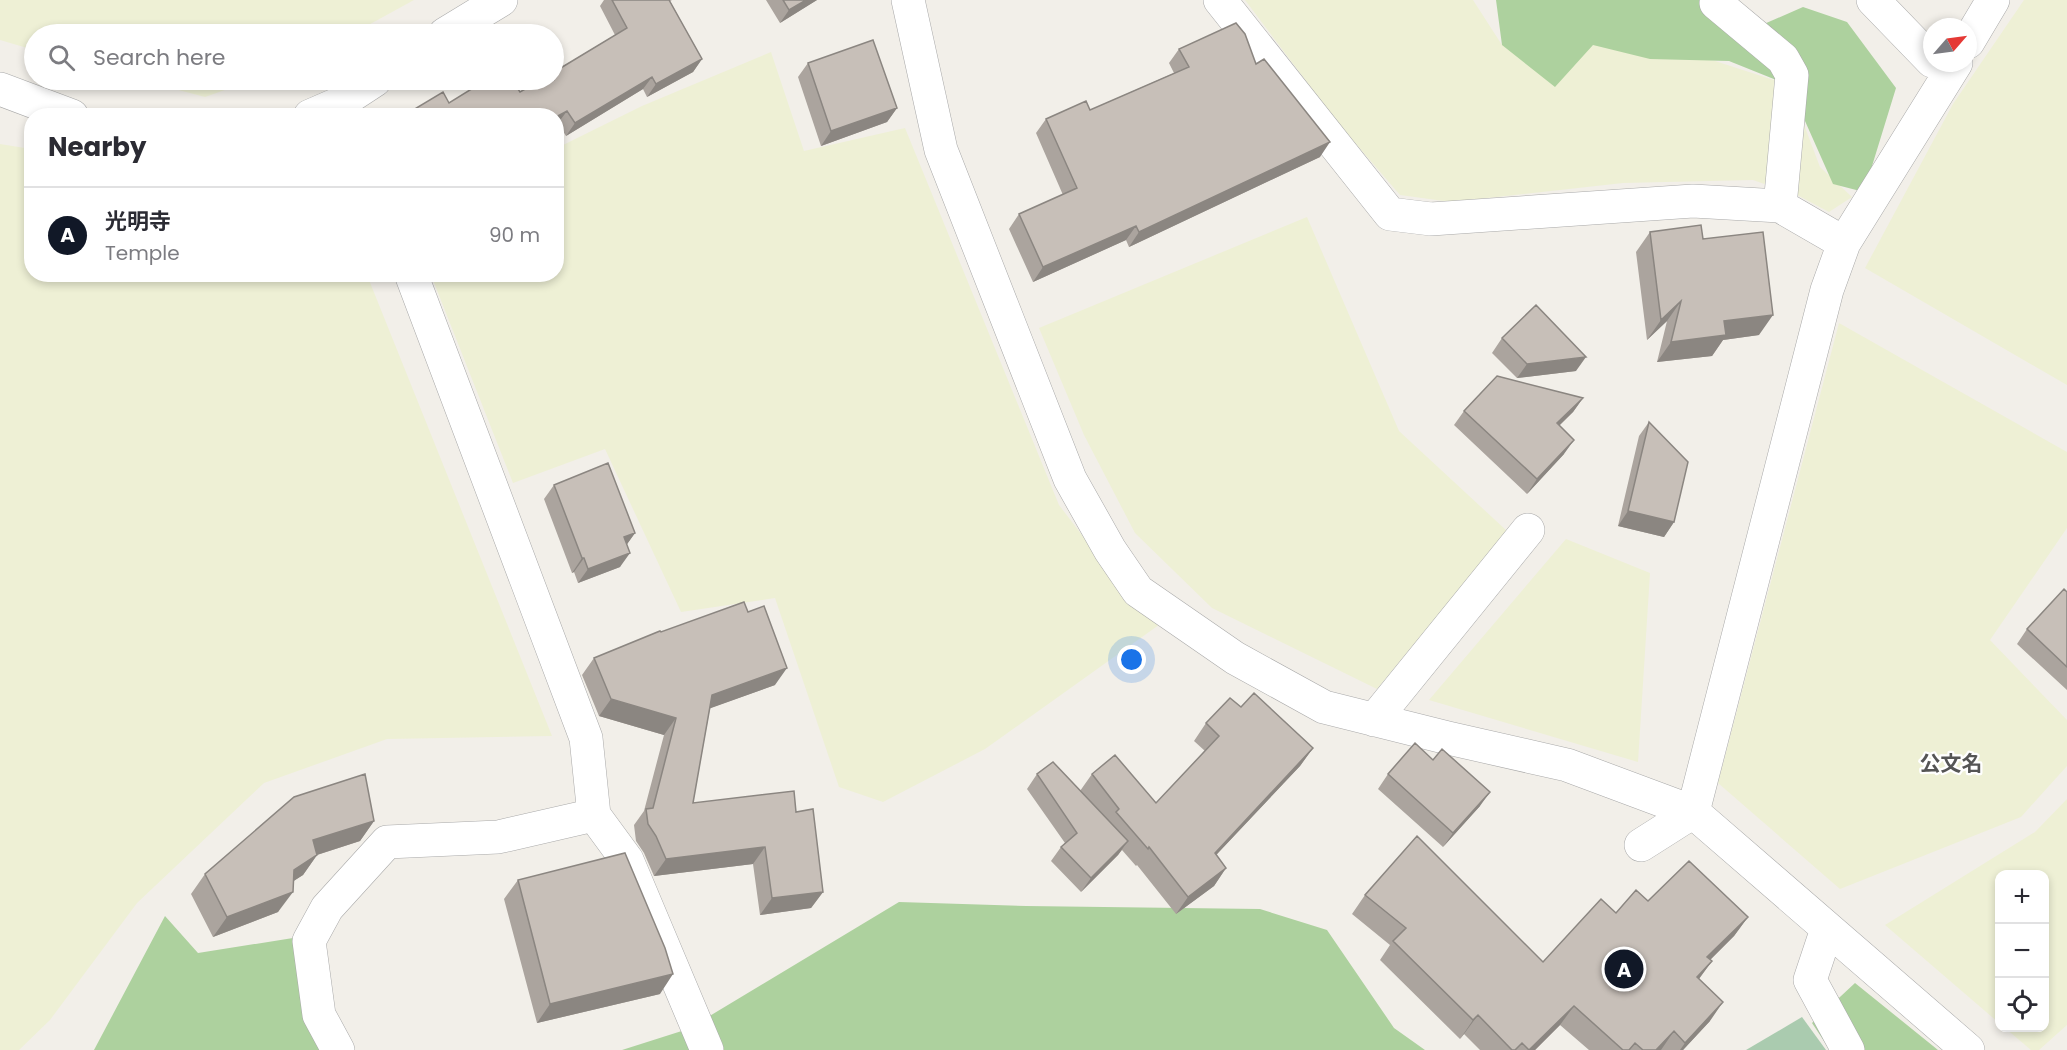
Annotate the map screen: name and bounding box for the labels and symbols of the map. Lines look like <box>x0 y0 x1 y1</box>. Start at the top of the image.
north arrow <box>1923 18 1977 72</box>
your location <box>1117 645 1146 674</box>
district label: 公文名 <box>1920 749 1983 778</box>
pin: A <box>1604 946 1644 992</box>

